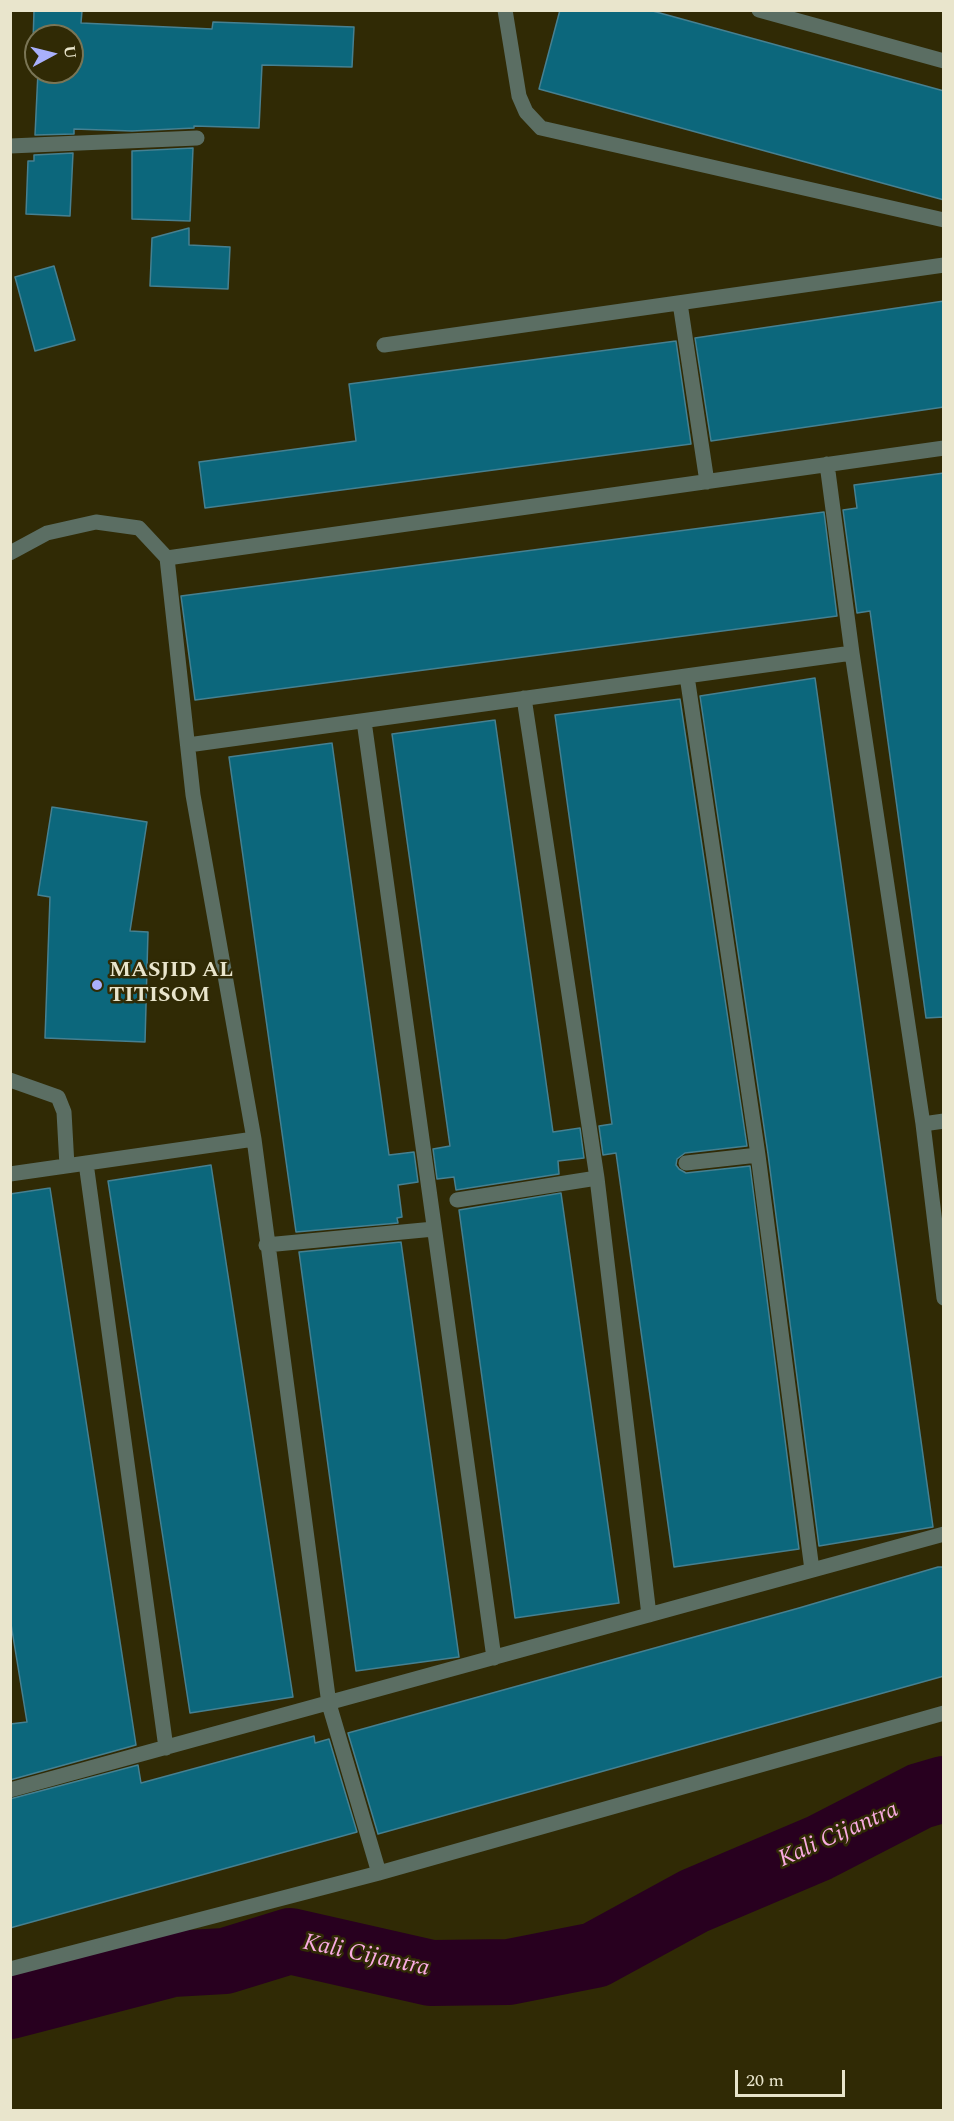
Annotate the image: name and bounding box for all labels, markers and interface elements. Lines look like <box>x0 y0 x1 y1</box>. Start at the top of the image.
north arrow <box>24 24 84 84</box>
text: U <box>57 44 83 60</box>
place label: MASJID AL TITISOM <box>109 959 233 1010</box>
marker: MASJID AL TITISOM <box>90 978 104 992</box>
water label: Kali Cijantra <box>774 1797 904 1875</box>
water label: Kali Cijantra <box>300 1930 432 1984</box>
scale bar <box>738 2058 848 2096</box>
text: 20 m <box>746 2067 784 2094</box>

